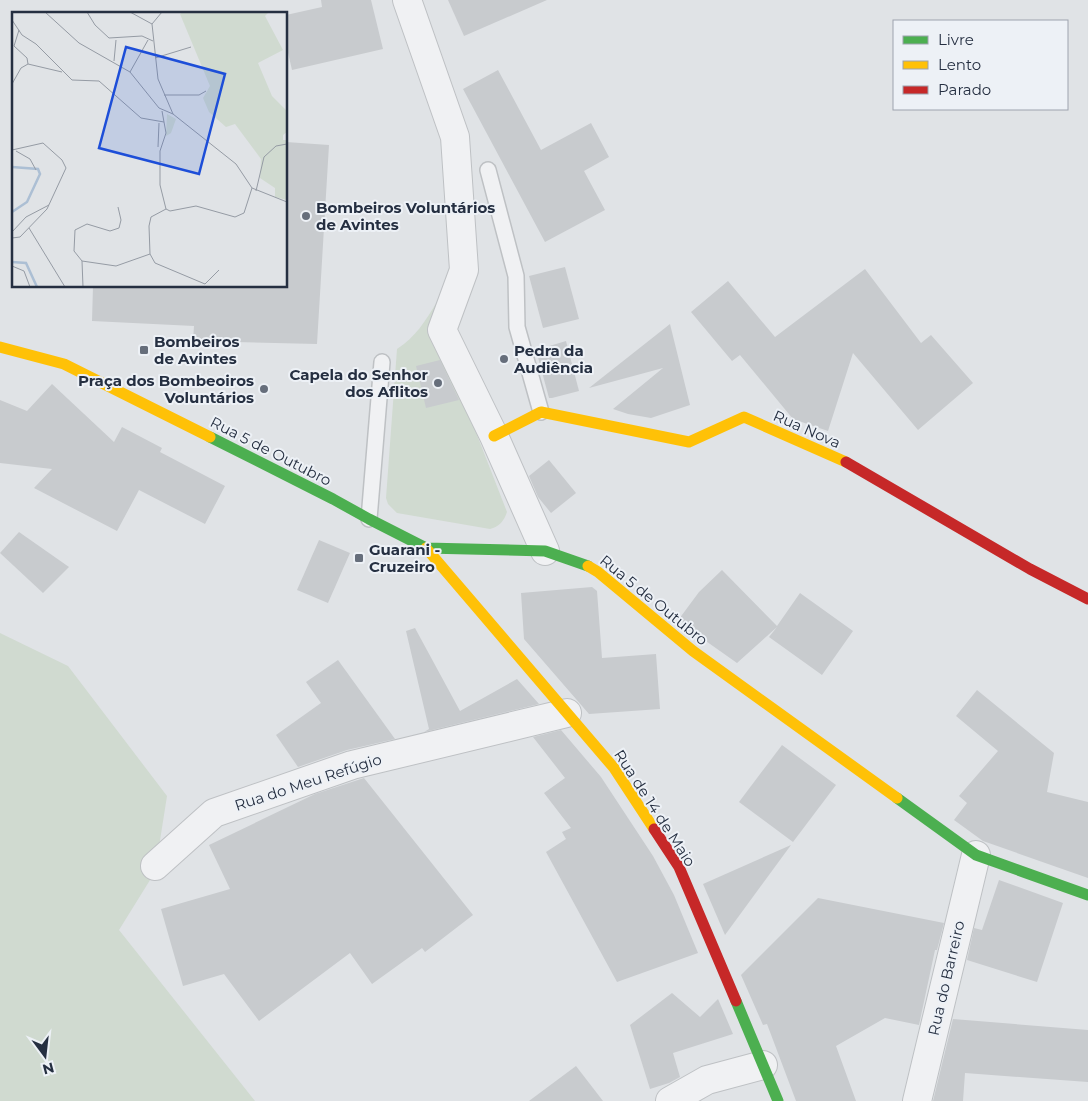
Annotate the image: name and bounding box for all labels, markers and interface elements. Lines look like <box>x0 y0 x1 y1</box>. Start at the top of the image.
inset map <box>12 12 288 288</box>
legend <box>893 20 1068 110</box>
text: Livre <box>938 30 974 49</box>
text: Lento <box>938 55 981 74</box>
text: Parado <box>938 80 991 99</box>
place label: Bombeiros Voluntários de Avintes <box>316 198 495 234</box>
marker: Bombeiros Voluntários de Avintes <box>300 210 312 222</box>
place label: Bombeiros de Avintes <box>154 332 240 368</box>
place label: Pedra da Audiência <box>513 341 593 377</box>
marker: Bombeiros de Avintes <box>138 344 150 356</box>
marker: Pedra da Audiência <box>498 353 510 365</box>
place label: Capela do Senhor dos Aflitos <box>290 365 429 401</box>
place label: Praça dos Bombeoiros Voluntários <box>78 371 254 407</box>
marker: Capela do Senhor dos Aflitos <box>432 377 444 389</box>
marker: Praça dos Bombeoiros Voluntários <box>258 383 270 395</box>
street label: Rua Nova <box>770 406 844 452</box>
street label: Rua 5 de Outubro <box>207 412 335 490</box>
place label: Guarani - Cruzeiro <box>369 540 440 576</box>
street label: Rua 5 de Outubro <box>596 551 712 649</box>
marker: Guarani - Cruzeiro <box>353 552 365 564</box>
street label: Rua de 14 de Maio <box>610 746 700 870</box>
street label: Rua do Meu Refúgio <box>232 749 384 815</box>
street label: Rua do Barreiro <box>924 919 968 1037</box>
north arrow <box>20 1031 70 1081</box>
text: N <box>41 1058 56 1079</box>

